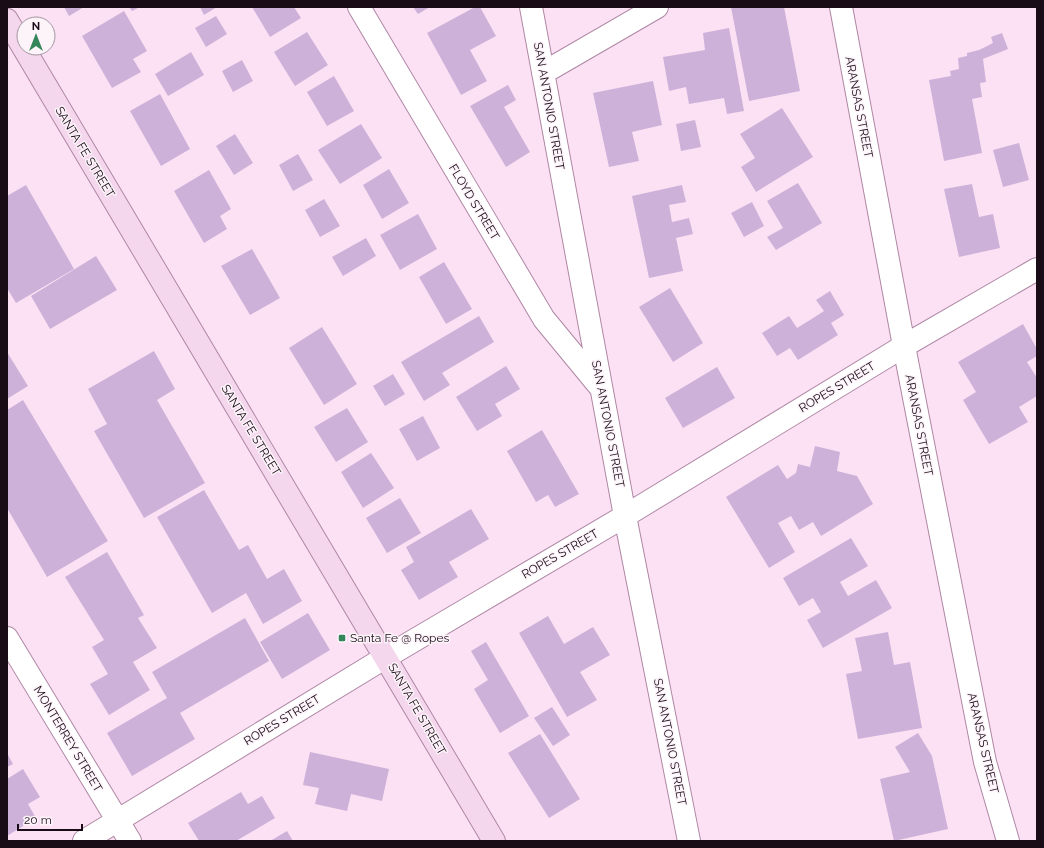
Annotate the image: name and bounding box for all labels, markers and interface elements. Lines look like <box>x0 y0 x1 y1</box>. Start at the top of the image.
north arrow <box>16 16 56 56</box>
text: N <box>32 20 40 33</box>
street label: SAN ANTONIO STREET <box>531 41 567 172</box>
street label: ARANSAS STREET <box>842 55 876 160</box>
street label: SANTA FE STREET <box>52 104 118 201</box>
street label: FLOYD STREET <box>446 162 502 243</box>
street label: ROPES STREET <box>796 358 878 415</box>
street label: SAN ANTONIO STREET <box>589 359 627 489</box>
street label: ARANSAS STREET <box>902 373 936 478</box>
street label: SANTA FE STREET <box>218 382 284 479</box>
street label: ROPES STREET <box>519 526 601 582</box>
place label: Santa Fe @ Ropes <box>350 631 449 645</box>
marker: Santa Fe @ Ropes <box>337 633 347 643</box>
street label: SANTA FE STREET <box>385 661 449 758</box>
street label: SAN ANTONIO STREET <box>651 677 689 807</box>
street label: MONTERREY STREET <box>31 683 106 795</box>
street label: ROPES STREET <box>241 691 323 748</box>
street label: ARANSAS STREET <box>965 691 1002 795</box>
scale bar <box>18 806 82 832</box>
text: 20 m <box>24 813 52 827</box>

